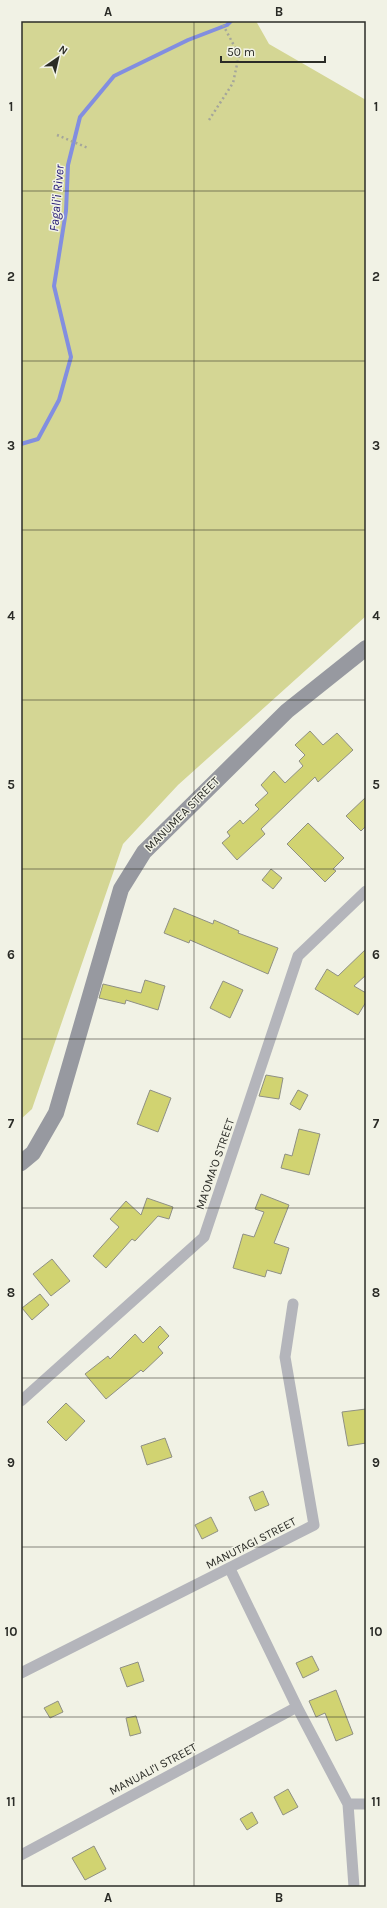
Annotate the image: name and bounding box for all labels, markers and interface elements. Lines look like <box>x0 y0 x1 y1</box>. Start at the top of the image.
text: A <box>104 4 112 19</box>
text: B <box>275 4 283 19</box>
north arrow <box>38 38 78 78</box>
scale bar <box>221 38 325 64</box>
text: N <box>56 43 70 58</box>
text: 50 m <box>227 45 255 59</box>
text: 1 <box>9 99 13 114</box>
text: 1 <box>374 99 378 114</box>
water label: Fagali'i River <box>46 163 67 232</box>
text: 2 <box>7 269 15 284</box>
text: 2 <box>372 269 380 284</box>
text: 3 <box>7 438 15 453</box>
text: 3 <box>372 438 380 453</box>
text: 4 <box>7 608 15 623</box>
text: 4 <box>372 608 380 623</box>
street label: MANUMEA STREET <box>142 774 222 854</box>
text: 5 <box>7 777 15 792</box>
text: 5 <box>372 777 380 792</box>
text: 6 <box>7 947 15 962</box>
text: 6 <box>372 947 380 962</box>
text: 7 <box>8 1116 15 1131</box>
street label: MA'OMA'O STREET <box>193 1116 237 1212</box>
text: 7 <box>373 1116 380 1131</box>
text: 8 <box>7 1285 15 1300</box>
text: 8 <box>372 1285 380 1300</box>
text: 9 <box>7 1455 15 1470</box>
text: 9 <box>372 1455 380 1470</box>
street label: MANUTAGI STREET <box>203 1514 299 1572</box>
text: 10 <box>5 1624 17 1639</box>
text: 10 <box>370 1624 382 1639</box>
street label: MANUALI'I STREET <box>107 1740 199 1798</box>
text: 11 <box>6 1794 16 1809</box>
text: 11 <box>371 1794 381 1809</box>
text: A <box>104 1890 112 1905</box>
text: B <box>275 1890 283 1905</box>

